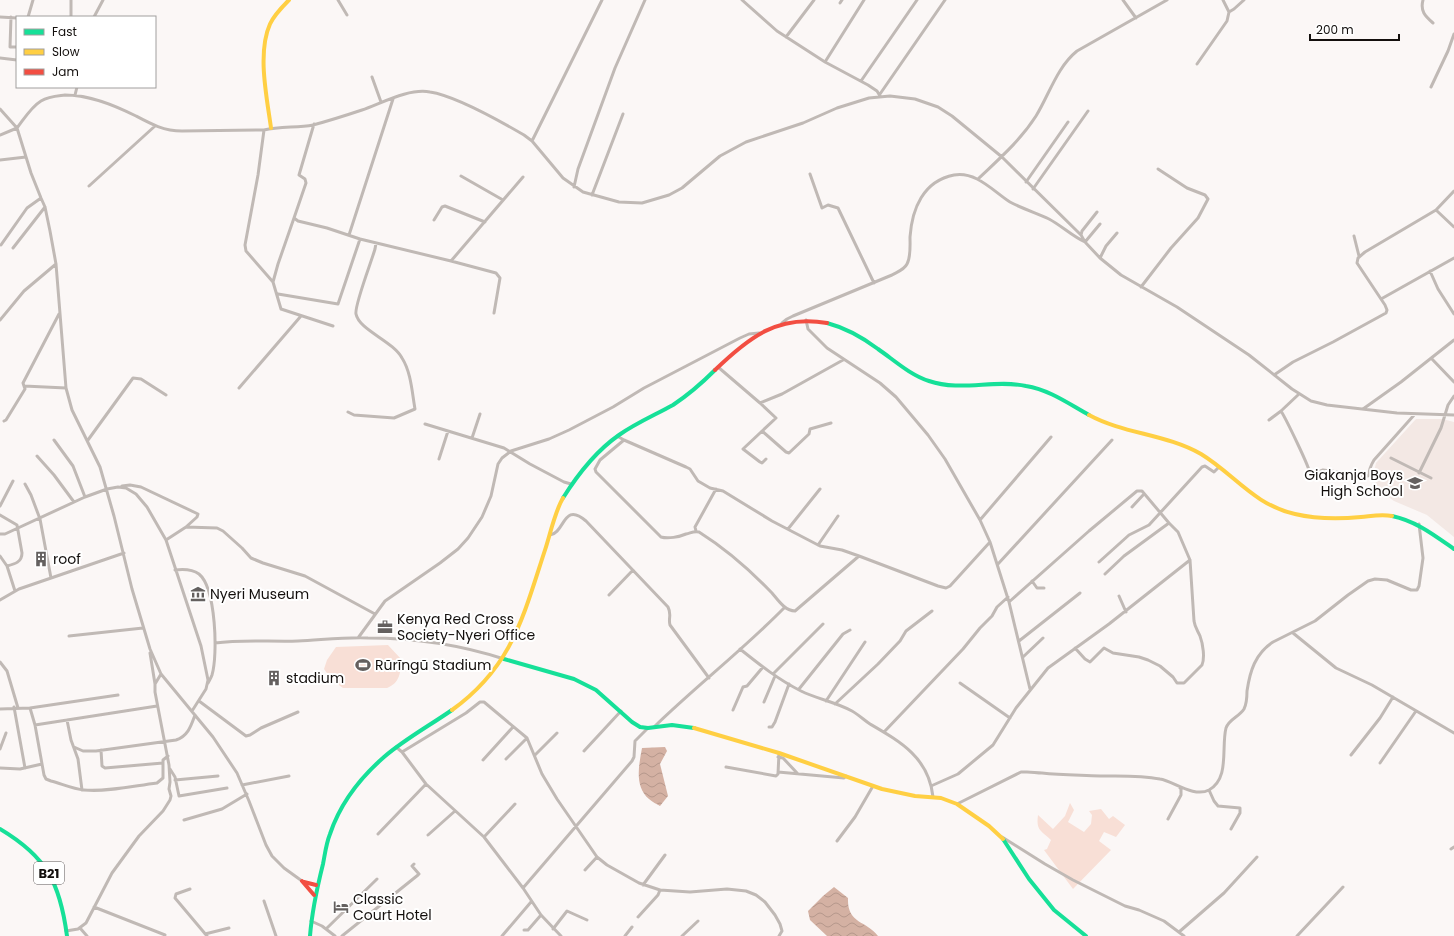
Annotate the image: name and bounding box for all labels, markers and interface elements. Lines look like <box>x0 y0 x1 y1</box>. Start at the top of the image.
legend <box>16 16 156 88</box>
scale bar <box>1310 16 1399 42</box>
text: 200 m <box>1316 21 1354 38</box>
text: Fast <box>52 23 77 40</box>
text: Slow <box>52 43 80 60</box>
text: Jam <box>52 63 79 80</box>
place label: Giakanja Boys High School <box>1304 465 1403 501</box>
school or university icon: Giakanja Boys High School <box>1406 474 1424 492</box>
place label: roof <box>53 549 81 569</box>
building icon: roof <box>32 550 50 568</box>
place label: Nyeri Museum <box>210 584 309 604</box>
museum icon: Nyeri Museum <box>189 585 207 603</box>
place label: Kenya Red Cross Society-Nyeri Office <box>397 609 535 645</box>
office icon: Kenya Red Cross Society-Nyeri Office <box>376 618 394 636</box>
place label: Rũrĩngũ Stadium <box>375 655 491 675</box>
sports icon: Rũrĩngũ Stadium <box>354 656 372 674</box>
place label: stadium <box>286 668 344 688</box>
building icon: stadium <box>265 669 283 687</box>
road number: B21 <box>34 862 64 884</box>
place label: Classic Court Hotel <box>353 889 432 925</box>
hotel icon: Classic Court Hotel <box>332 898 350 916</box>

